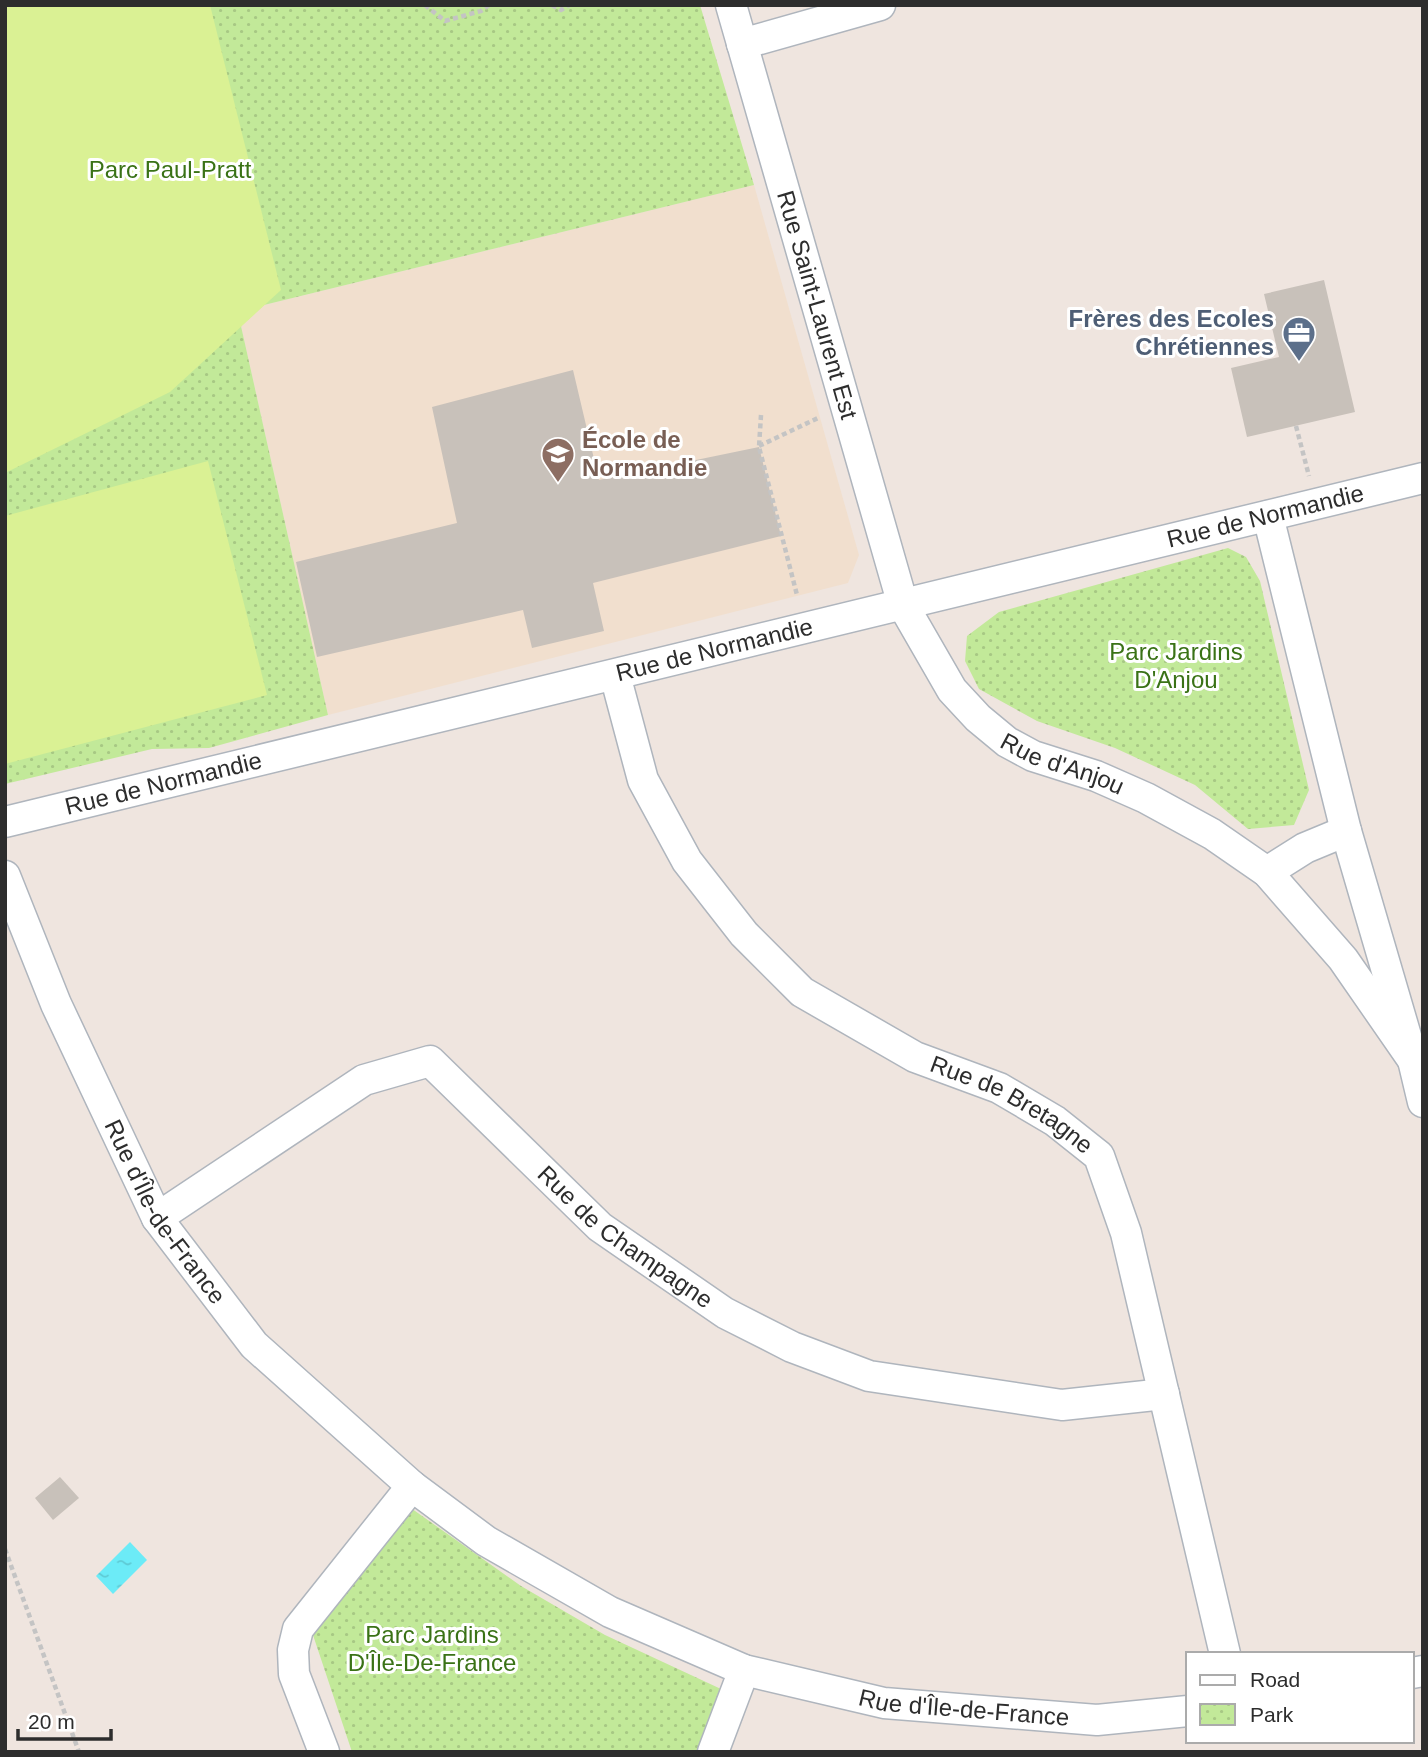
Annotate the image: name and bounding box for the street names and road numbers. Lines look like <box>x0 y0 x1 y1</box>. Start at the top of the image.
street label: Rue Saint-Laurent Est <box>772 187 863 422</box>
street label: Rue de Normandie <box>1164 479 1366 553</box>
street label: Rue de Normandie <box>613 613 815 686</box>
street label: Rue d'Anjou <box>996 727 1128 800</box>
street label: Rue de Normandie <box>62 746 264 820</box>
street label: Rue de Bretagne <box>927 1050 1098 1159</box>
street label: Rue d'Île-de-France <box>99 1115 231 1309</box>
street label: Rue de Champagne <box>533 1160 718 1313</box>
street label: Rue d'Île-de-France <box>856 1683 1070 1731</box>

